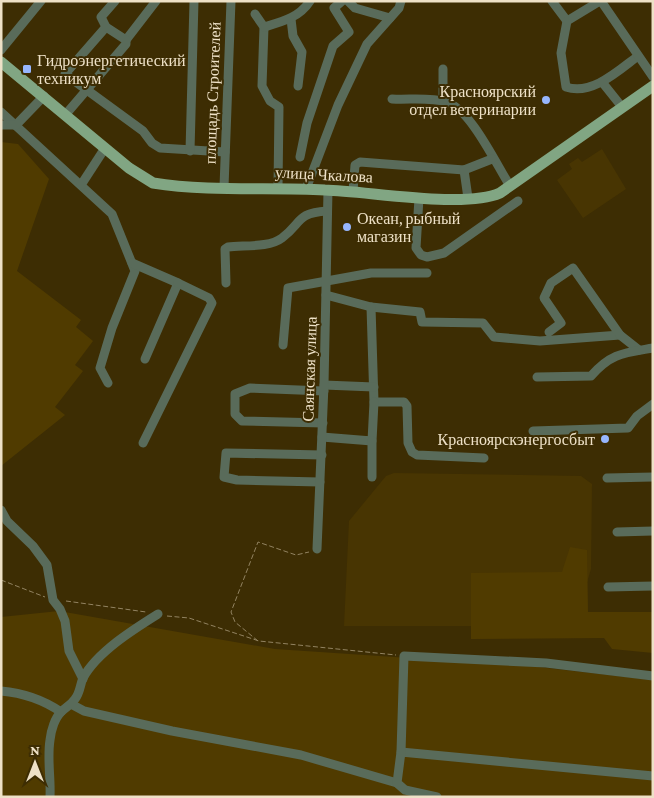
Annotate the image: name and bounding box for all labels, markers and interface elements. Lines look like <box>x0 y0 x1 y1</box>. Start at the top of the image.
street label: площадь Строителей <box>202 21 224 164</box>
place label: Гидроэнергетический техникум <box>37 52 186 88</box>
marker: Гидроэнергетический техникум <box>21 63 33 75</box>
place label: Красноярский отдел ветеринарии <box>409 83 536 119</box>
marker: Красноярский отдел ветеринарии <box>540 94 552 106</box>
street label: улица Чкалова <box>274 163 373 187</box>
place label: Океан, рыбный магазин <box>357 210 461 245</box>
marker: Океан, рыбный магазин <box>341 221 353 233</box>
street label: Саянская улица <box>299 316 321 422</box>
place label: Красноярскэнергосбыт <box>438 431 595 449</box>
marker: Красноярскэнергосбыт <box>599 433 611 445</box>
north arrow <box>10 738 60 788</box>
text: N <box>30 742 40 758</box>

